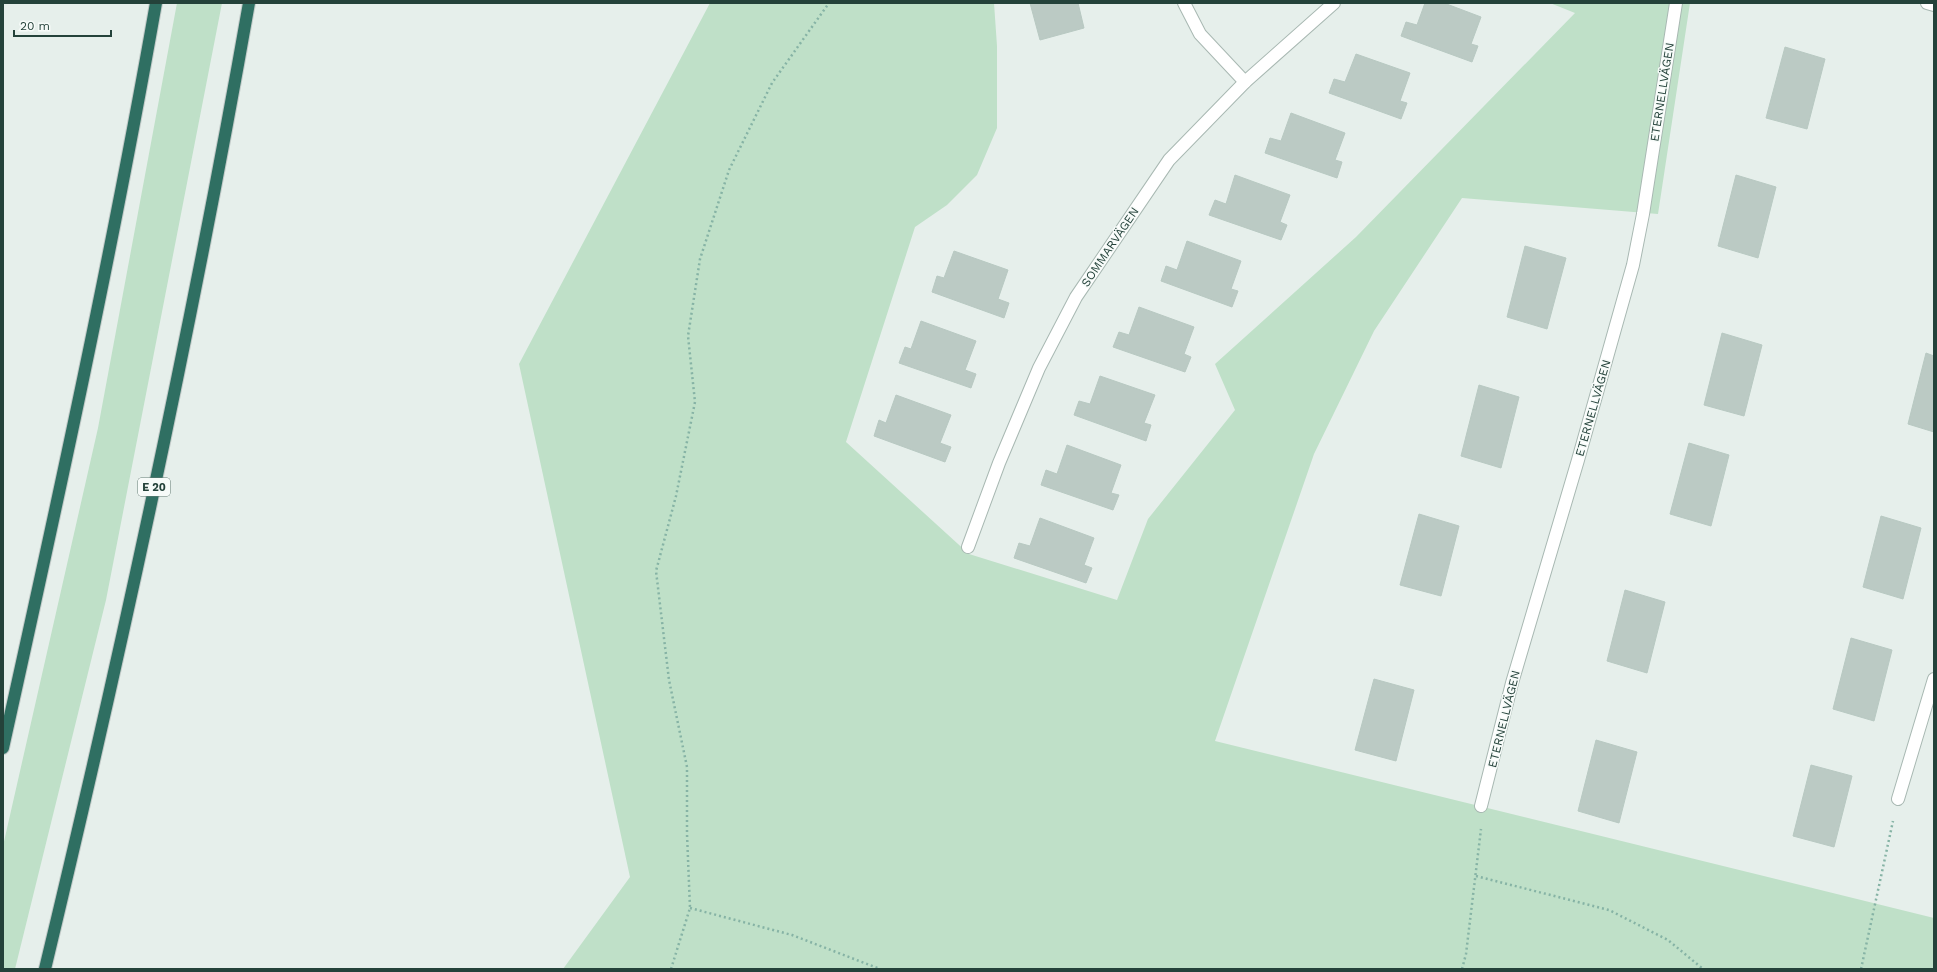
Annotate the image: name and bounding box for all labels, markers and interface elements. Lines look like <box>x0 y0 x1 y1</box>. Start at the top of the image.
scale bar <box>14 12 111 38</box>
text: 20 m <box>20 19 50 33</box>
street label: ETERNELLVÄGEN <box>1647 42 1677 142</box>
street label: SOMMARVÄGEN <box>1078 205 1142 289</box>
street label: ETERNELLVÄGEN <box>1572 358 1614 458</box>
road number: E 20 <box>138 478 170 496</box>
street label: ETERNELLVÄGEN <box>1485 669 1523 769</box>

